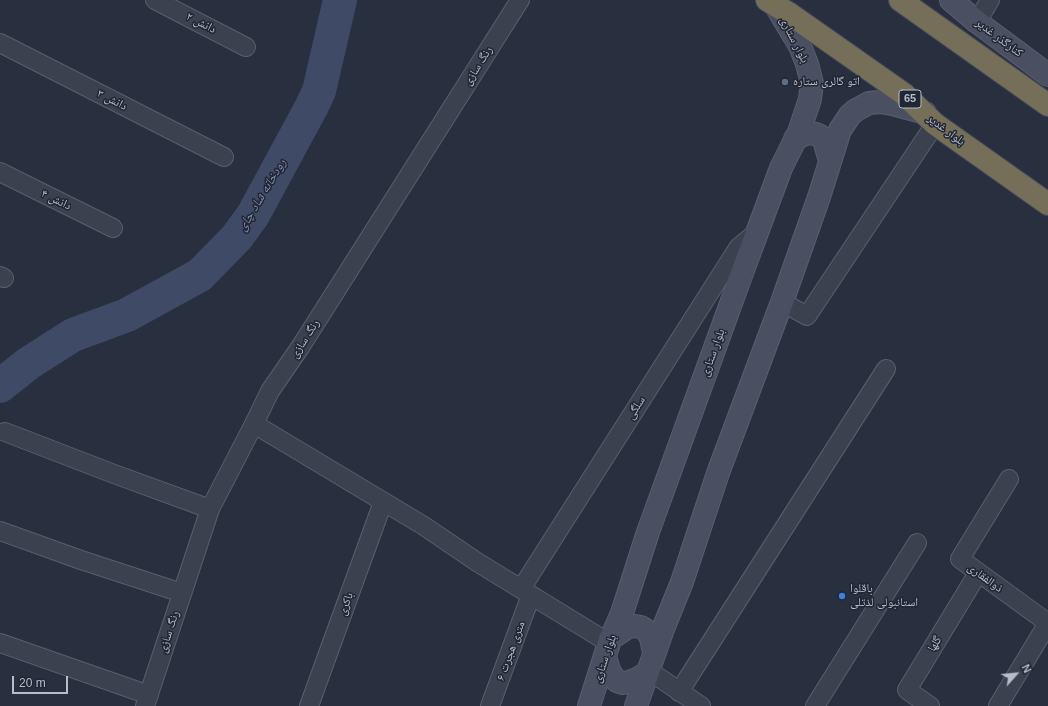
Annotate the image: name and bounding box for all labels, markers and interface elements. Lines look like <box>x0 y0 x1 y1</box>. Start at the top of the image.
street label: دانش ۲ <box>183 9 219 37</box>
street label: بلوار ستاری <box>776 14 812 66</box>
street label: کنارگذر غدیر <box>973 16 1025 60</box>
street label: رنگ سازی <box>460 44 496 88</box>
place label: اتو گالری ستاره <box>793 75 860 89</box>
marker: اتو گالری ستاره <box>780 77 790 87</box>
street label: دانش ۳ <box>94 86 130 114</box>
road number: 65 <box>899 90 921 108</box>
street label: بلوار غدیر <box>924 111 968 149</box>
water label: رودخانه شاد چای <box>234 156 290 234</box>
street label: دانش ۴ <box>38 187 74 213</box>
street label: رنگ سازی <box>287 317 323 361</box>
street label: بلوار ستاری <box>698 327 728 379</box>
street label: سلگی <box>623 394 649 422</box>
street label: ذوالفقاری <box>964 560 1006 596</box>
place label: باقلوا استانبولی لذتلی <box>850 582 918 610</box>
street label: باکری <box>335 590 357 618</box>
marker: باقلوا استانبولی لذتلی <box>837 591 847 601</box>
street label: رنگ سازی <box>155 609 183 655</box>
street label: ۶ متری هجرت <box>494 619 528 683</box>
street label: بلوار ستاری <box>590 633 620 685</box>
street label: گلها <box>925 634 945 654</box>
north arrow <box>996 654 1036 694</box>
text: N <box>1020 662 1034 675</box>
scale bar <box>14 668 70 694</box>
text: 20 m <box>19 676 46 690</box>

